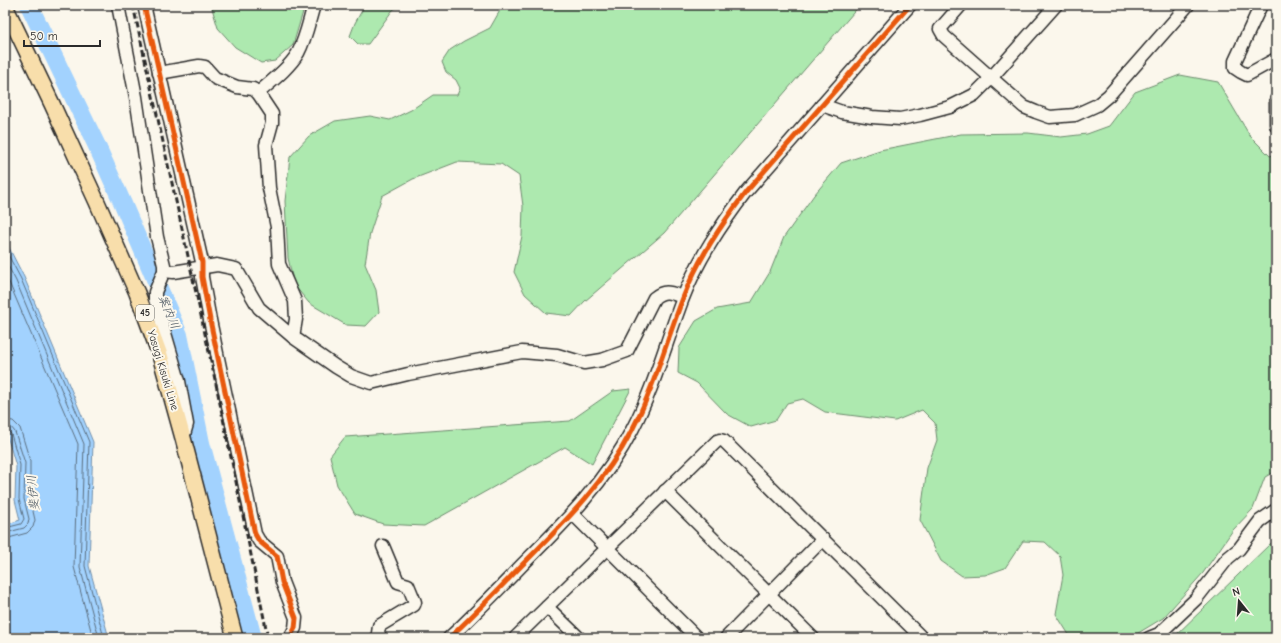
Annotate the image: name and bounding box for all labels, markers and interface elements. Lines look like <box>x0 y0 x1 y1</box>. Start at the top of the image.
scale bar <box>24 22 100 48</box>
text: 50 m <box>30 29 58 43</box>
water label: 案内川 <box>156 293 182 331</box>
road number: 45 <box>136 305 154 321</box>
street label: Yasugi Kisuki Line <box>145 328 182 412</box>
water label: 斐伊川 <box>24 474 42 512</box>
north arrow <box>1219 581 1259 621</box>
text: N <box>1231 585 1242 599</box>

